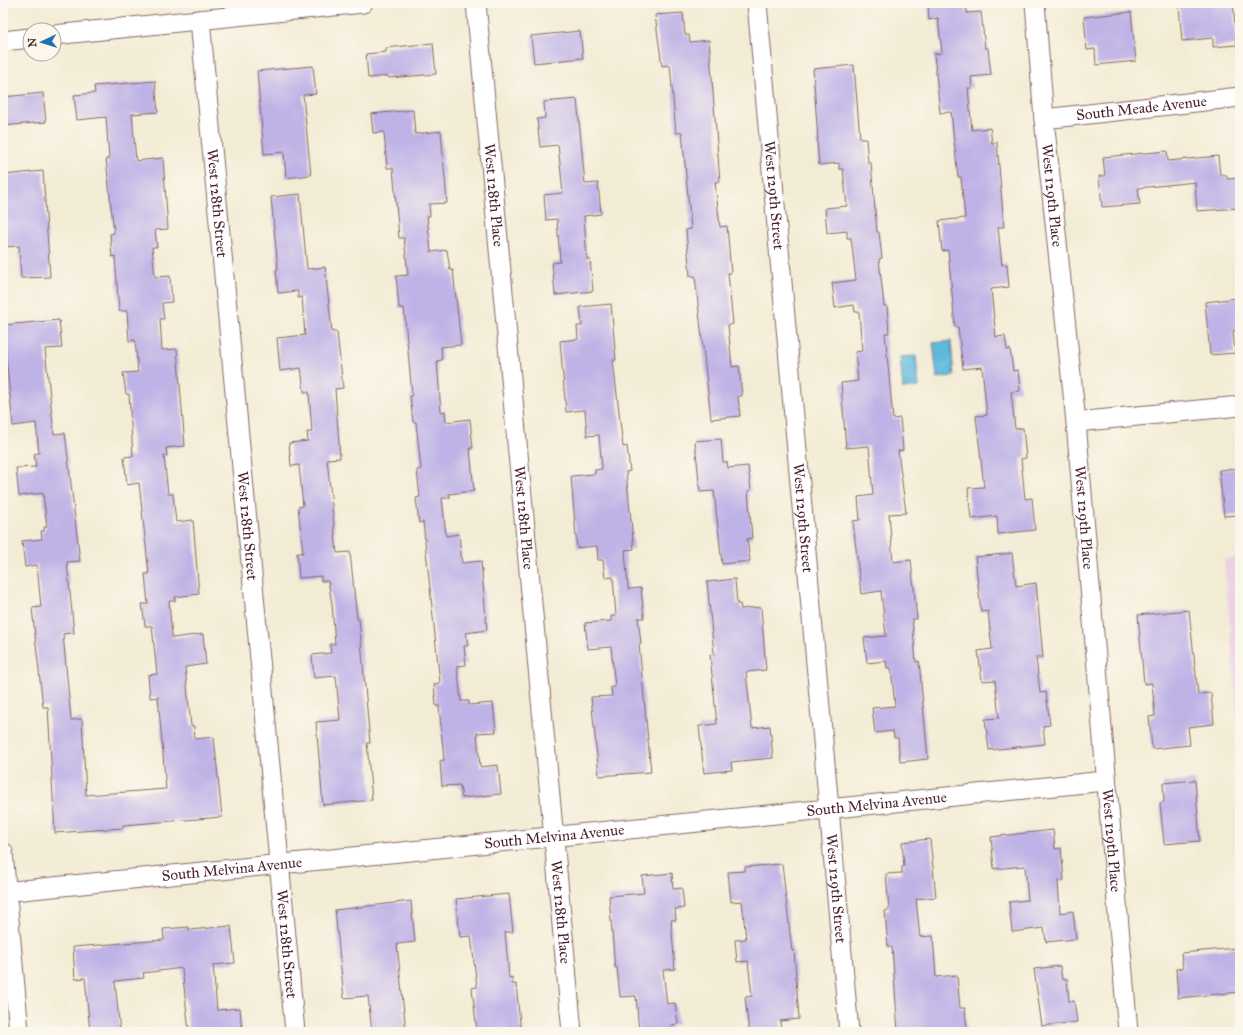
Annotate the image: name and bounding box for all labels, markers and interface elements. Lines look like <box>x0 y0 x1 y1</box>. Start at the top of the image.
north arrow <box>22 22 62 62</box>
text: N <box>26 37 39 48</box>
street label: South Meade Avenue <box>1075 92 1208 124</box>
street label: West 129th Street <box>760 140 788 251</box>
street label: West 128th Place <box>480 143 508 248</box>
street label: West 129th Place <box>1038 143 1066 248</box>
street label: West 128th Street <box>203 148 231 259</box>
street label: West 129th Street <box>789 463 817 574</box>
street label: West 128th Place <box>510 465 538 570</box>
street label: West 129th Place <box>1071 465 1098 570</box>
street label: West 128th Street <box>233 470 262 582</box>
street label: South Melvina Avenue <box>806 788 948 820</box>
street label: West 129th Place <box>1098 788 1125 893</box>
street label: South Melvina Avenue <box>483 820 625 852</box>
street label: West 129th Street <box>822 833 850 944</box>
street label: South Melvina Avenue <box>161 853 303 885</box>
street label: West 128th Place <box>547 860 575 965</box>
street label: West 128th Street <box>273 889 301 1000</box>

